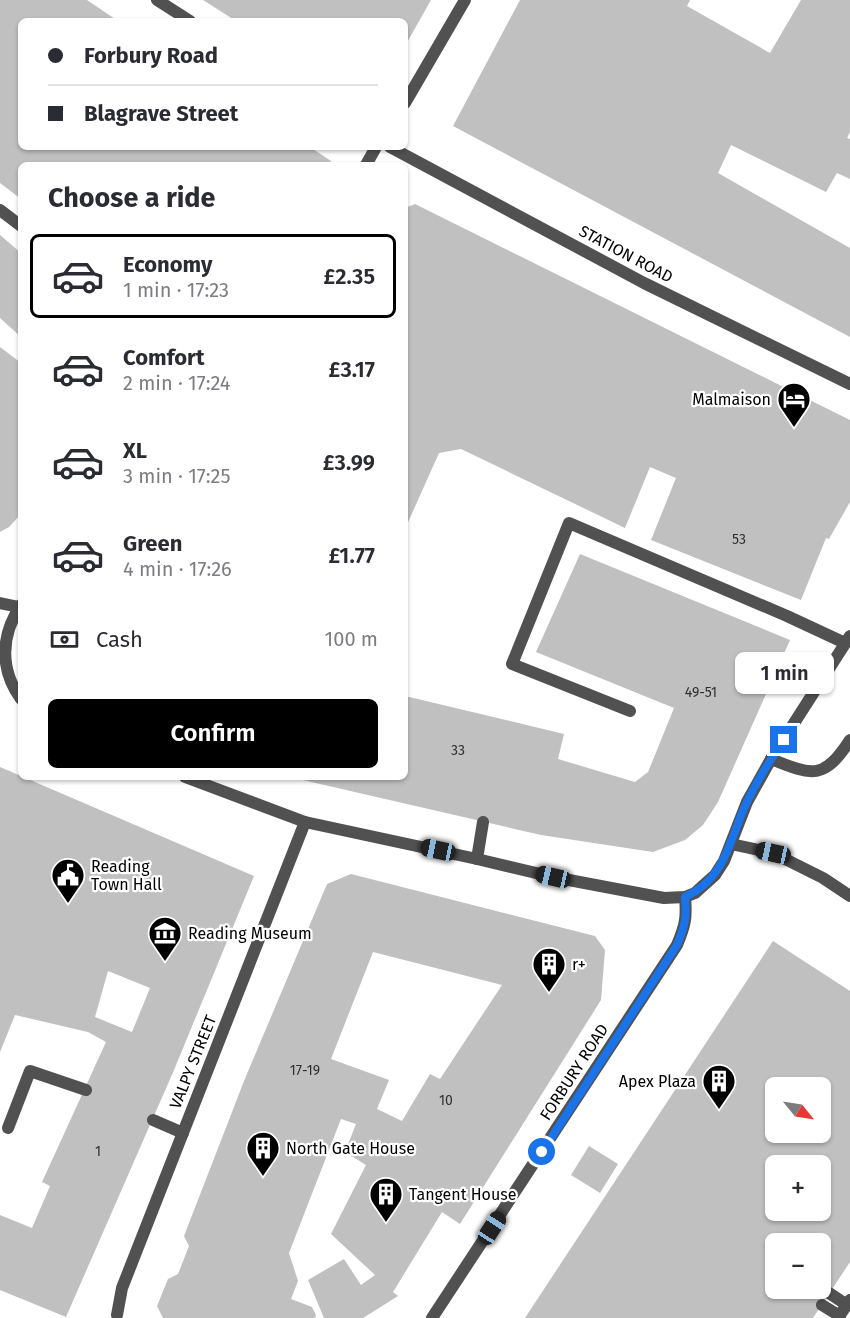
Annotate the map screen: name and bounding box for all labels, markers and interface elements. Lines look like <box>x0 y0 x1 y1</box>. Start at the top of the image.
text: Forbury Road <box>84 42 218 69</box>
text: Blagrave Street <box>84 100 238 127</box>
text: Choose a ride <box>48 182 215 214</box>
street label: STATION ROAD <box>576 221 676 287</box>
icon: car <box>51 249 105 303</box>
text: Economy <box>123 251 212 278</box>
text: £2.35 <box>323 263 375 290</box>
text: 1 min · 17:23 <box>123 278 229 302</box>
icon: car <box>51 342 105 396</box>
text: Comfort <box>123 344 204 371</box>
text: £3.17 <box>329 356 375 383</box>
text: 2 min · 17:24 <box>123 371 230 395</box>
hotel icon: Malmaison <box>776 381 812 428</box>
place label: Malmaison <box>692 390 771 409</box>
icon: car <box>51 435 105 489</box>
text: XL <box>123 437 147 464</box>
text: £3.99 <box>323 449 375 476</box>
text: 3 min · 17:25 <box>123 464 230 488</box>
icon: car <box>51 528 105 582</box>
text: Green <box>123 530 182 557</box>
house number: 53 <box>732 531 746 548</box>
text: £1.77 <box>328 542 375 569</box>
text: 4 min · 17:26 <box>123 557 232 581</box>
icon: cash <box>48 623 81 656</box>
text: Cash <box>96 626 143 653</box>
text: 100 m <box>325 627 378 651</box>
callout: 1 min <box>734 653 834 695</box>
text: 1 min <box>760 661 809 685</box>
house number: 49-51 <box>685 684 717 701</box>
button: Confirm <box>48 699 378 768</box>
route end <box>770 726 797 753</box>
house number: 33 <box>451 742 465 759</box>
car <box>419 837 457 863</box>
car <box>754 840 792 866</box>
public building icon: Reading Town Hall <box>50 857 86 904</box>
place label: Reading Town Hall <box>91 857 162 894</box>
car <box>533 864 573 890</box>
museum icon: Reading Museum <box>147 915 183 962</box>
place label: Reading Museum <box>188 924 312 943</box>
building icon: r+ <box>531 946 567 993</box>
place label: r+ <box>572 955 586 974</box>
street label: VALPY STREET <box>166 1012 221 1112</box>
street label: FORBURY ROAD <box>536 1020 612 1124</box>
house number: 17-19 <box>290 1062 320 1079</box>
building icon: Apex Plaza <box>701 1063 737 1110</box>
place label: Apex Plaza <box>619 1072 696 1091</box>
north arrow <box>765 1077 831 1143</box>
map controls <box>765 1077 831 1299</box>
house number: 10 <box>439 1092 453 1109</box>
building icon: North Gate House <box>245 1130 281 1177</box>
route start <box>528 1138 555 1165</box>
place label: North Gate House <box>286 1139 415 1158</box>
house number: 1 <box>95 1143 101 1160</box>
button: + <box>765 1155 831 1221</box>
building icon: Tangent House <box>368 1176 404 1223</box>
place label: Tangent House <box>409 1185 516 1204</box>
car <box>475 1208 509 1248</box>
button: − <box>765 1233 831 1299</box>

